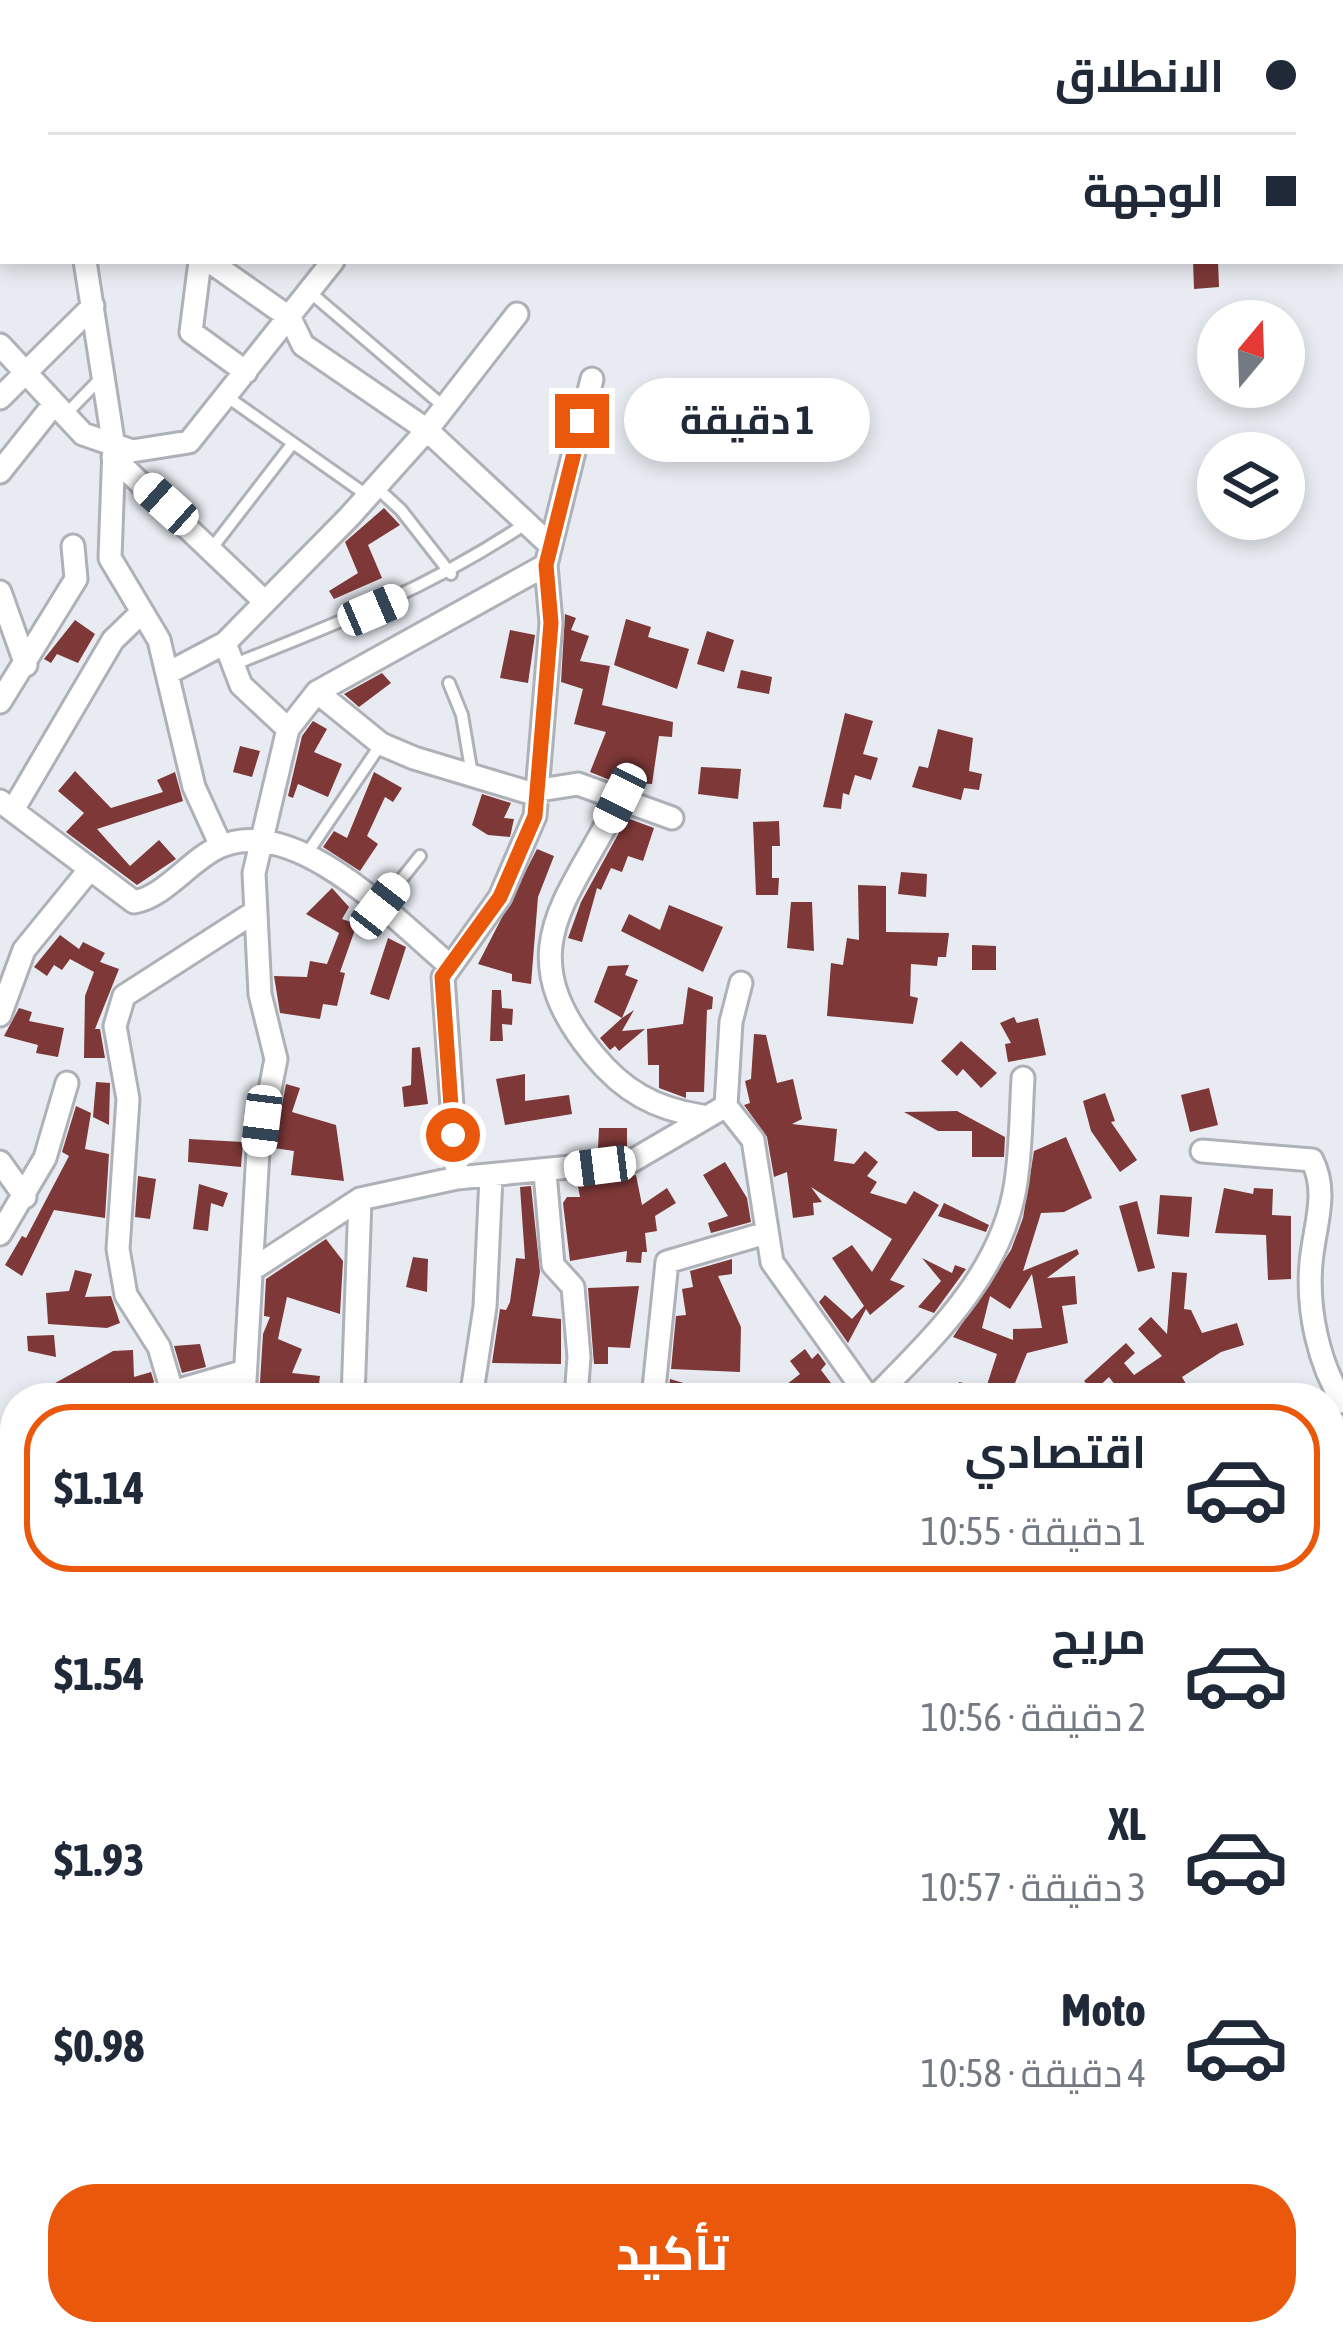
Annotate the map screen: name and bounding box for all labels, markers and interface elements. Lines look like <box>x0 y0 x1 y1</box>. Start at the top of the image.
text: الانطلاق <box>1055 50 1224 102</box>
text: الوجهة <box>1083 165 1224 217</box>
north arrow <box>1197 300 1305 408</box>
map controls <box>1197 300 1305 540</box>
callout: 1 دقيقة <box>624 379 870 463</box>
route end <box>555 394 609 448</box>
text: 1 دقيقة <box>680 398 814 442</box>
button: layers <box>1197 432 1305 540</box>
car <box>127 467 205 541</box>
car <box>333 579 413 641</box>
car <box>588 758 652 838</box>
car <box>344 867 416 945</box>
car <box>240 1083 284 1159</box>
route start <box>426 1108 480 1162</box>
car <box>562 1144 638 1188</box>
text: اقتصادي <box>965 1426 1146 1478</box>
icon: car <box>1182 1434 1290 1542</box>
text: $1.14 <box>54 1462 144 1514</box>
text: 1 دقيقة · 10:55 <box>921 1509 1146 1553</box>
text: مريح <box>1051 1612 1146 1664</box>
icon: car <box>1182 1620 1290 1728</box>
text: $1.54 <box>54 1648 144 1700</box>
text: 2 دقيقة · 10:56 <box>921 1695 1146 1739</box>
text: XL <box>1108 1798 1146 1850</box>
icon: car <box>1182 1806 1290 1914</box>
text: $1.93 <box>54 1834 144 1886</box>
text: 3 دقيقة · 10:57 <box>921 1865 1146 1909</box>
text: Moto <box>1061 1984 1146 2036</box>
icon: car <box>1182 1992 1290 2100</box>
text: $0.98 <box>54 2020 144 2072</box>
text: 4 دقيقة · 10:58 <box>921 2051 1146 2095</box>
button: تأكيد <box>48 2184 1296 2322</box>

